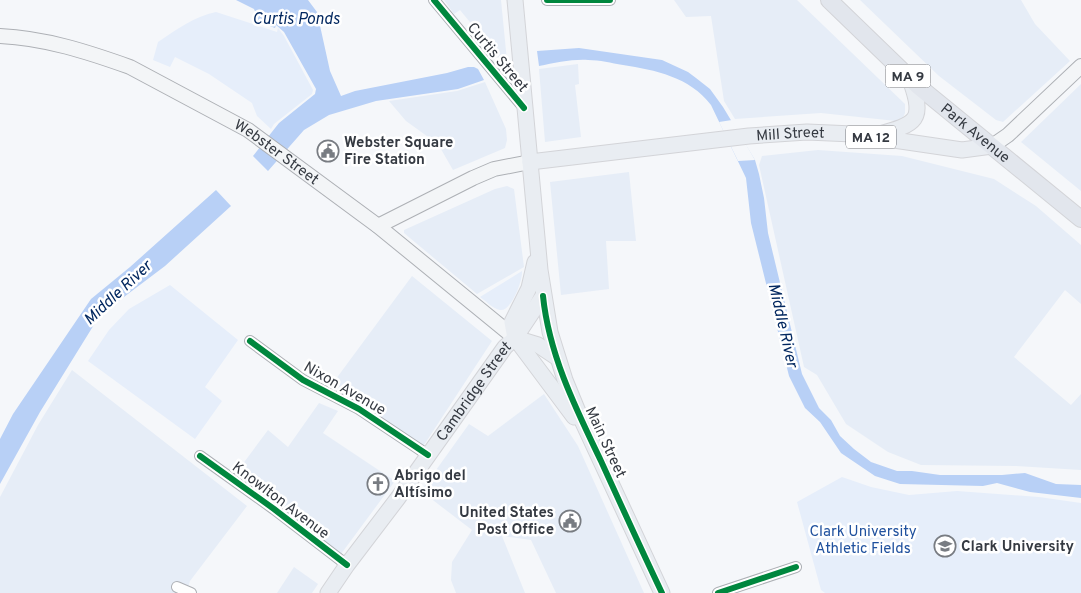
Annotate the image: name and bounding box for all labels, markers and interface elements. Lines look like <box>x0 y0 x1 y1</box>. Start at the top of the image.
water label: Curtis Ponds <box>252 10 340 30</box>
street label: Curtis Street <box>462 19 532 97</box>
road number: MA 9 <box>886 64 930 88</box>
street label: Park Avenue <box>936 100 1013 168</box>
street label: Webster Street <box>231 116 322 190</box>
street label: Mill Street <box>756 124 825 146</box>
road number: MA 12 <box>846 125 896 148</box>
place label: Webster Square Fire Station <box>344 134 453 170</box>
public building icon: Webster Square Fire Station <box>316 139 340 163</box>
water label: Middle River <box>80 256 158 330</box>
water label: Middle River <box>763 281 802 371</box>
street label: Cambridge Street <box>433 338 516 446</box>
street label: Nixon Avenue <box>300 358 389 420</box>
street label: Main Street <box>580 404 629 481</box>
street label: Knowlton Avenue <box>228 458 332 544</box>
place label: Abrigo del Altísimo <box>394 467 466 503</box>
church icon: Abrigo del Altísimo <box>366 472 390 496</box>
place label: United States Post Office <box>459 504 554 540</box>
public building icon: United States Post Office <box>558 509 582 533</box>
park label: Clark University Athletic Fields <box>809 523 917 559</box>
school or university icon: Clark University <box>933 534 957 558</box>
place label: Clark University <box>961 538 1074 557</box>

